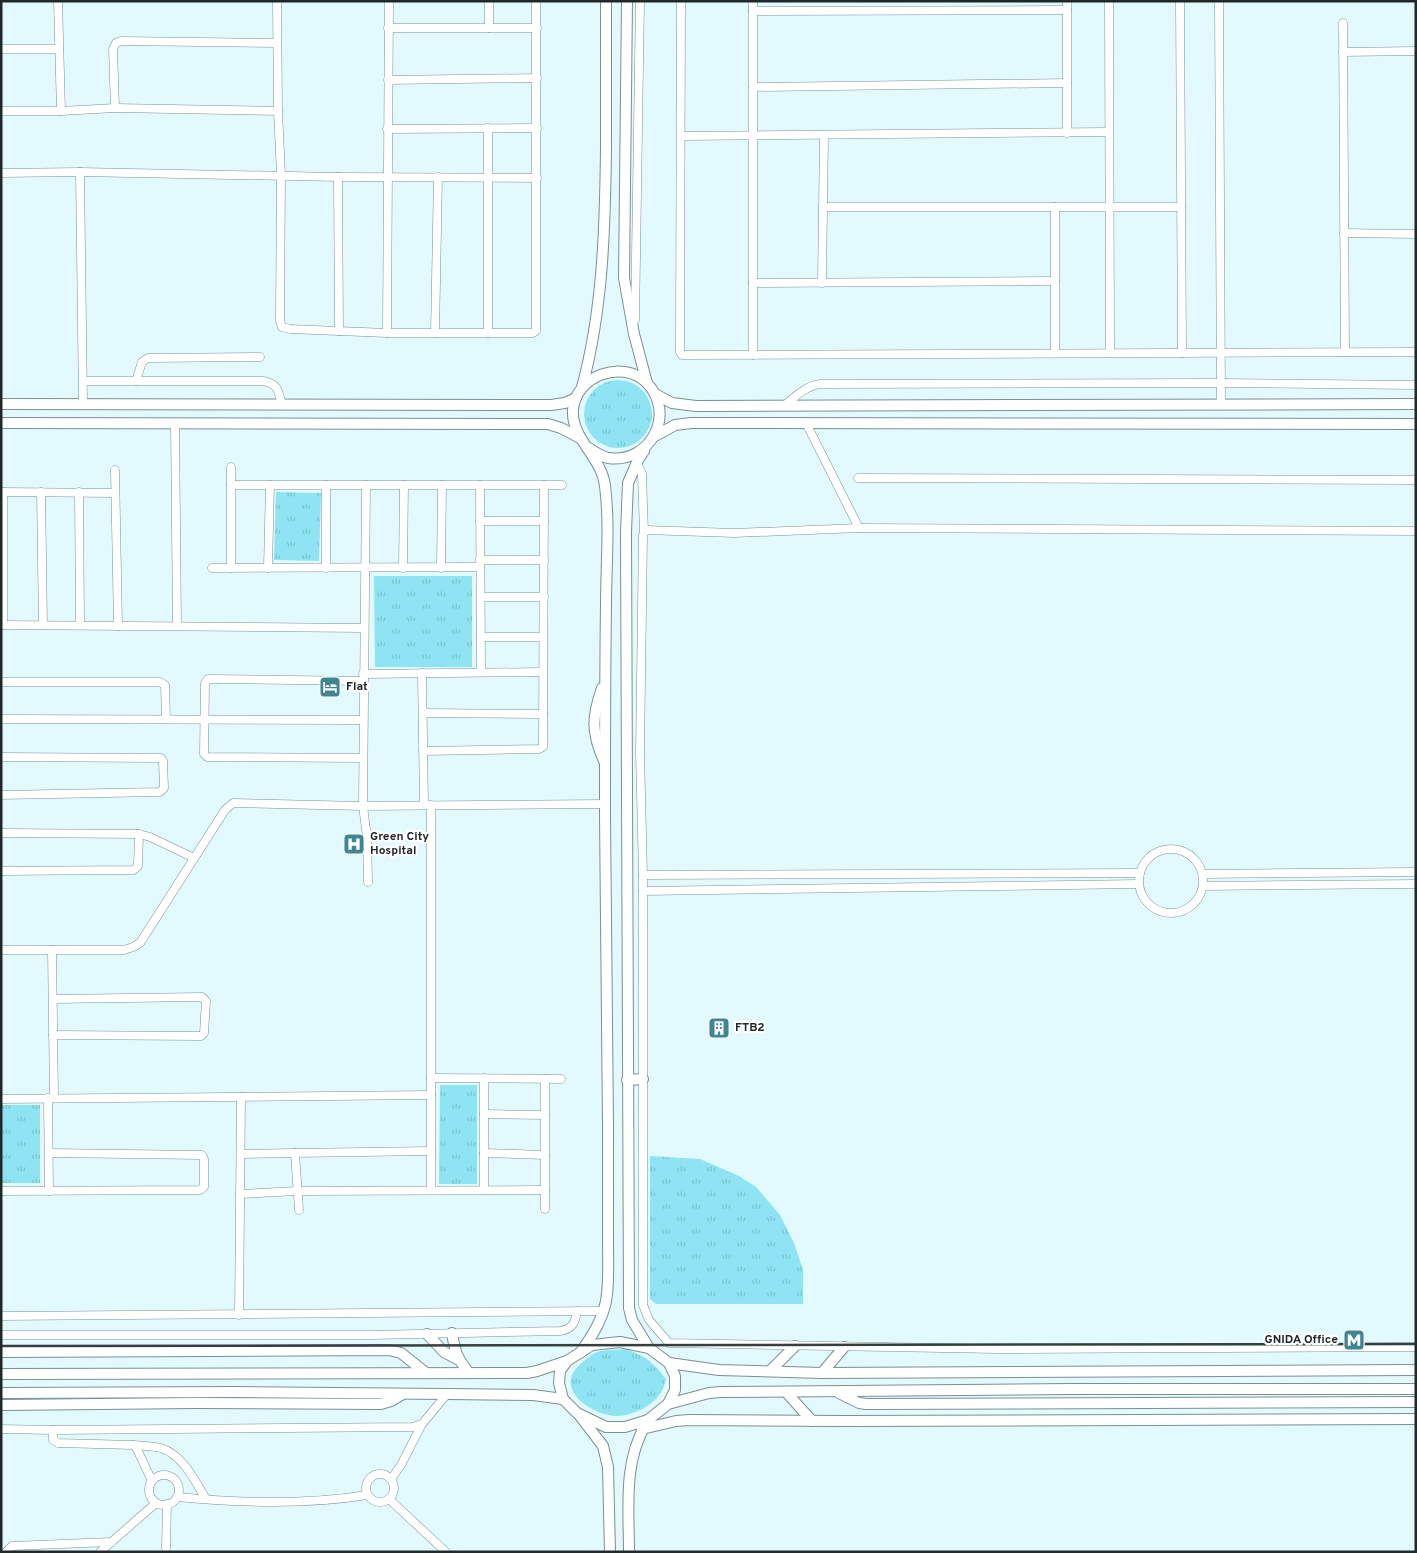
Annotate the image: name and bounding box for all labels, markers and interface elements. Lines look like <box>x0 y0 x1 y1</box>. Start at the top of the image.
hotel icon: Flat <box>318 675 342 699</box>
place label: Flat <box>346 679 368 695</box>
place label: Green City Hospital <box>370 829 429 859</box>
hospital icon: Green City Hospital <box>342 832 366 856</box>
building icon: FTB2 <box>707 1016 731 1040</box>
place label: FTB2 <box>735 1020 765 1036</box>
metro station icon: GNIDA Office <box>1342 1328 1366 1352</box>
place label: GNIDA Office <box>1264 1332 1338 1348</box>

